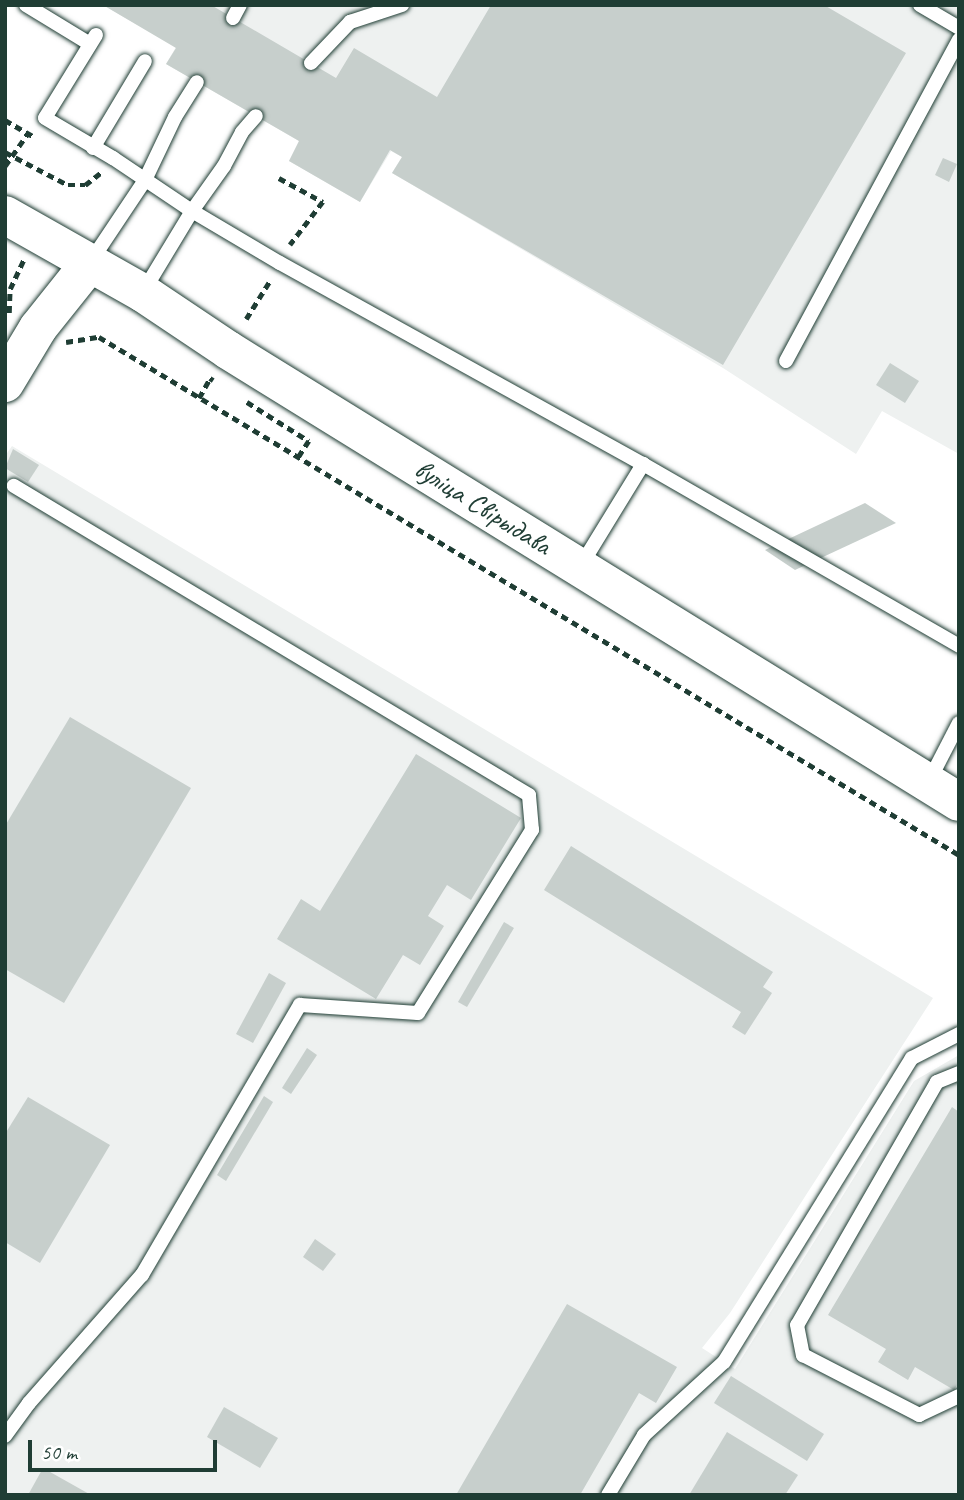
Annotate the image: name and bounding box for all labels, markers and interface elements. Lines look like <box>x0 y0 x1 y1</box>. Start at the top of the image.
street label: вуліца Свірыдава <box>408 452 558 562</box>
scale bar <box>32 1426 220 1470</box>
text: 50 m <box>41 1439 77 1465</box>

